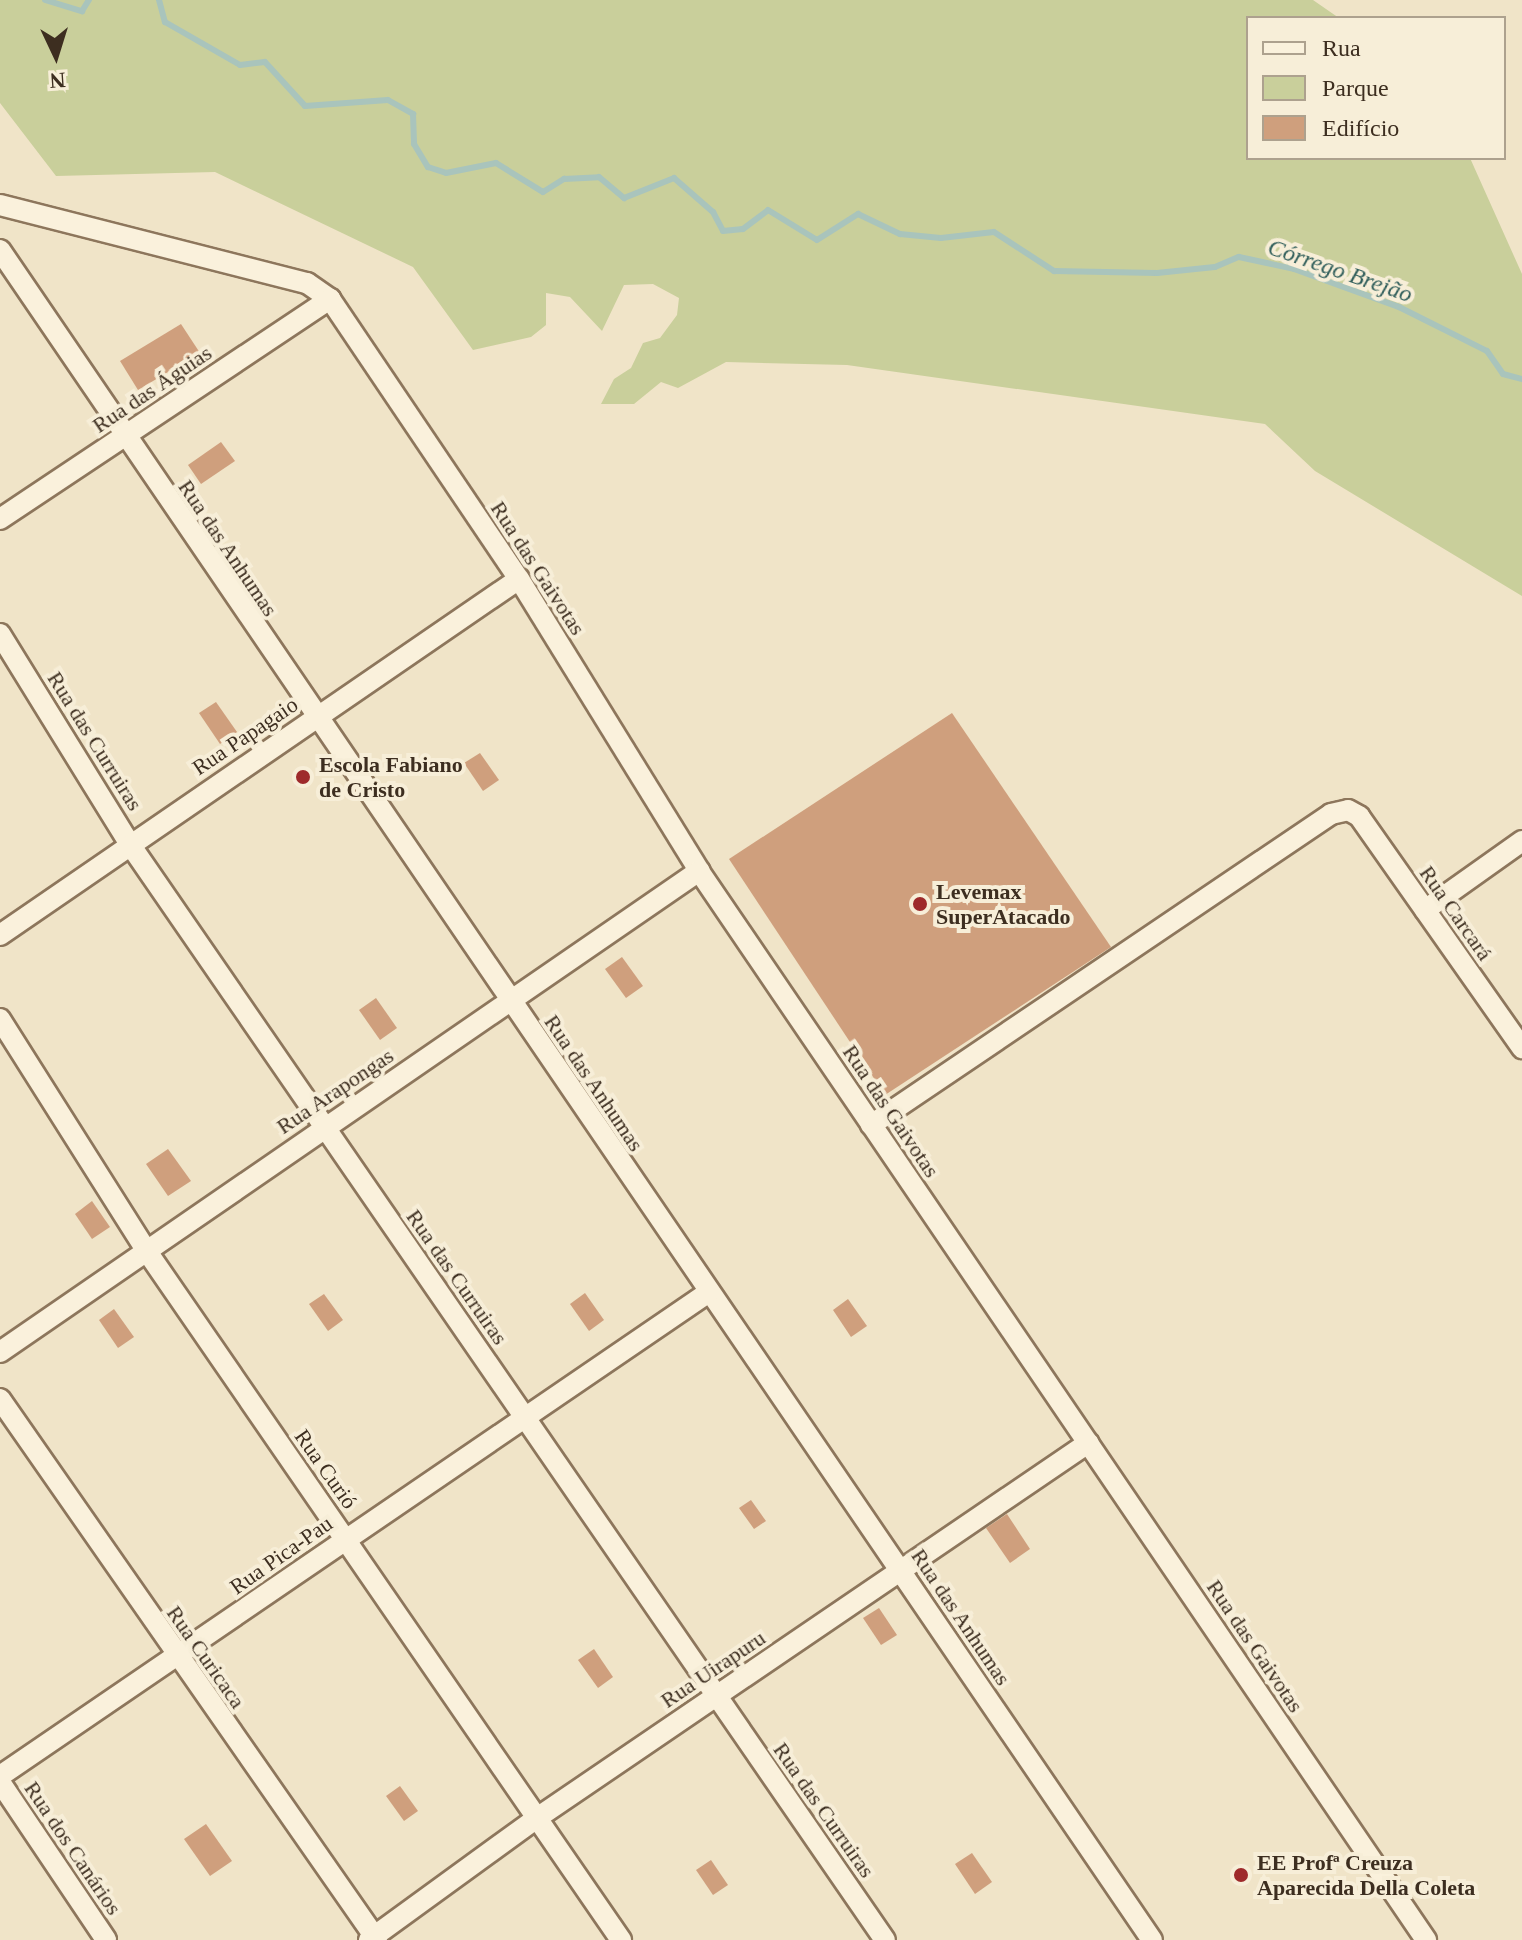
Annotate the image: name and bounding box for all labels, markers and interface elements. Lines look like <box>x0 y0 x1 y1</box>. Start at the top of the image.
north arrow <box>16 16 96 96</box>
legend <box>1246 16 1506 160</box>
text: Rua <box>1322 35 1361 61</box>
text: N <box>49 67 67 93</box>
text: Parque <box>1322 75 1389 101</box>
text: Edifício <box>1322 115 1399 141</box>
water label: Córrego Brejão <box>1264 233 1416 309</box>
street label: Rua das Águias <box>87 339 217 439</box>
street label: Rua das Anhumas <box>172 474 284 622</box>
street label: Rua das Gaivotas <box>485 496 591 640</box>
street label: Rua das Curruiras <box>42 667 148 815</box>
street label: Rua Papagaio <box>187 691 303 781</box>
place label: Escola Fabiano de Cristo <box>319 751 463 802</box>
marker: Escola Fabiano de Cristo <box>294 768 312 786</box>
street label: Rua Carcará <box>1414 861 1498 965</box>
place label: Levemax SuperAtacado <box>936 878 1070 930</box>
marker: Levemax SuperAtacado <box>911 895 929 913</box>
street label: Rua das Anhumas <box>538 1009 650 1157</box>
street label: Rua das Gaivotas <box>837 1040 945 1182</box>
street label: Rua Arapongas <box>271 1042 399 1140</box>
street label: Rua das Curruiras <box>401 1204 513 1350</box>
street label: Rua Curió <box>289 1424 363 1514</box>
street label: Rua Pica-Pau <box>225 1510 337 1600</box>
street label: Rua das Anhumas <box>905 1543 1017 1691</box>
street label: Rua das Gaivotas <box>1201 1575 1309 1717</box>
street label: Rua Curicaca <box>161 1601 251 1713</box>
street label: Rua Uirapuru <box>656 1624 770 1714</box>
street label: Rua das Curruiras <box>768 1737 880 1883</box>
street label: Rua dos Canários <box>19 1776 127 1920</box>
place label: EE Profª Creuza Aparecida Della Coleta <box>1257 1849 1475 1900</box>
marker: EE Profª Creuza Aparecida Della Coleta <box>1232 1866 1250 1884</box>

